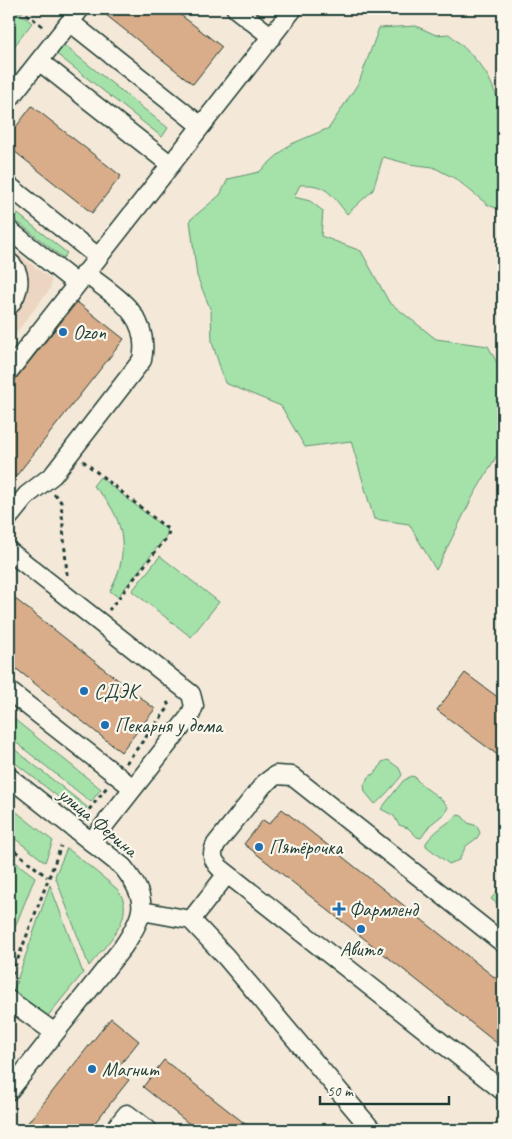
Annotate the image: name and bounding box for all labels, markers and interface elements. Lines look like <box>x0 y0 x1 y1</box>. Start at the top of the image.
place label: Ozon <box>73 320 107 345</box>
marker: Ozon <box>57 326 69 338</box>
place label: СДЭК <box>94 679 142 704</box>
marker: СДЭК <box>78 685 90 697</box>
place label: Пекарня у дома <box>115 713 224 738</box>
marker: Пекарня у дома <box>99 719 111 731</box>
street label: улица Ферина <box>53 781 144 863</box>
place label: Пятёрочка <box>269 835 344 860</box>
marker: Пятёрочка <box>253 841 265 853</box>
place label: Фармленд <box>349 897 419 922</box>
marker: Фармленд <box>333 903 345 915</box>
marker: Авито <box>355 923 367 935</box>
place label: Авито <box>340 937 384 962</box>
place label: Магнит <box>102 1057 160 1082</box>
marker: Магнит <box>86 1063 98 1075</box>
scale bar <box>320 1074 448 1106</box>
text: 50 m <box>327 1082 354 1101</box>

